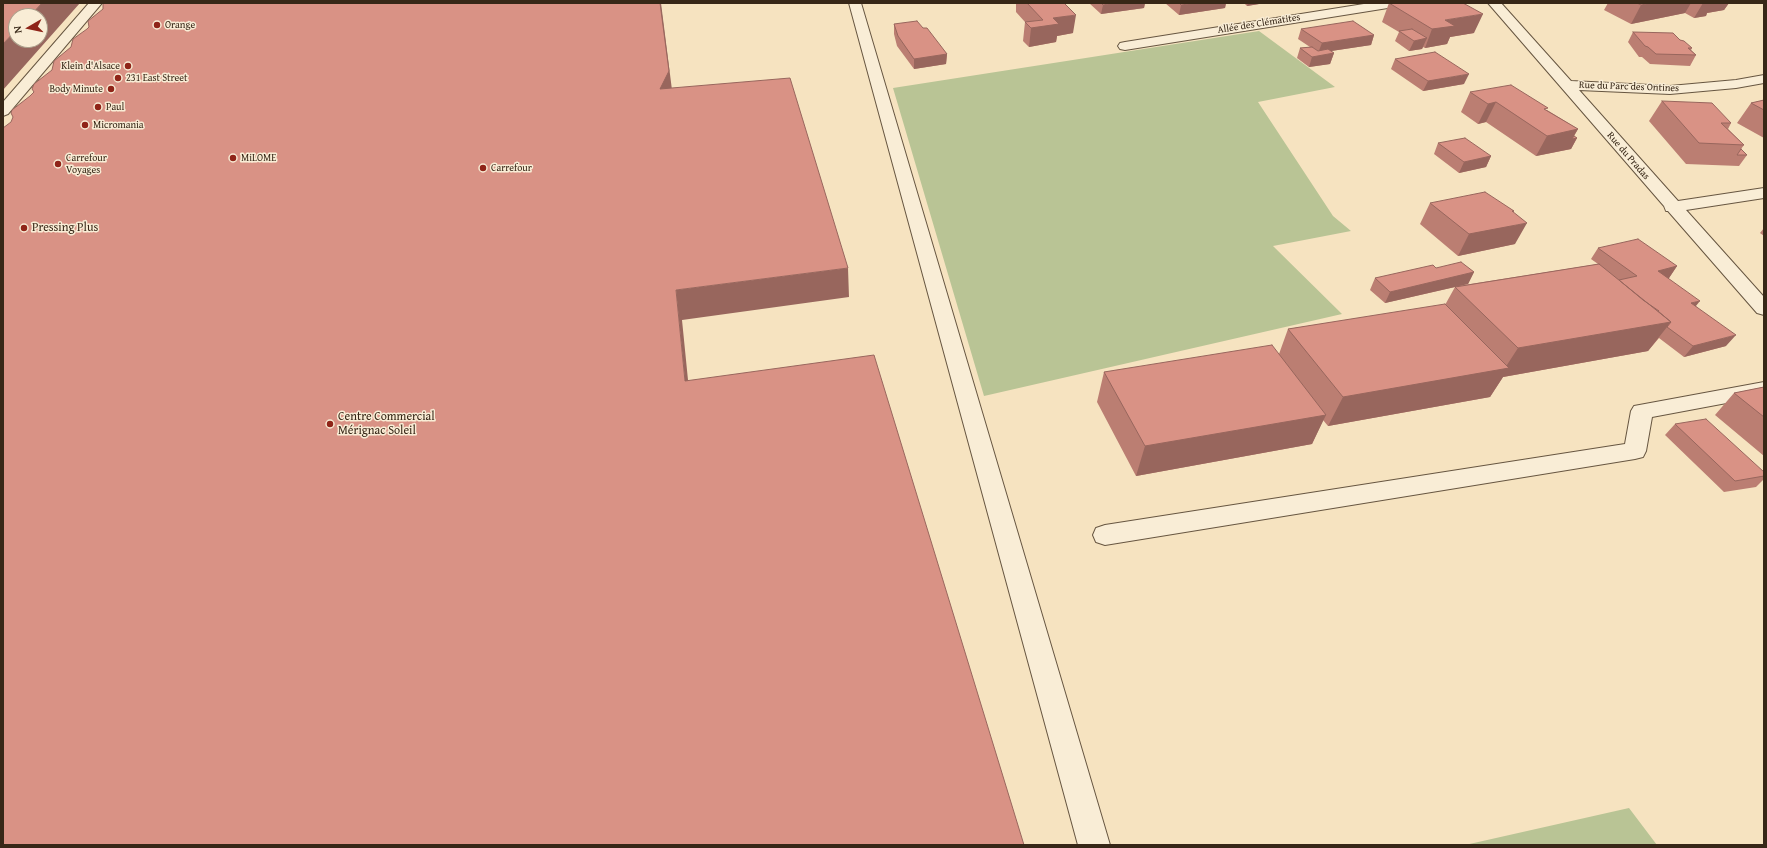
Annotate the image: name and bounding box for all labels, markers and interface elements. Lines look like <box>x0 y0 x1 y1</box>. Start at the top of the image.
north arrow <box>8 8 48 48</box>
street label: Allée des Clématites <box>1217 12 1301 36</box>
place label: Orange <box>165 19 195 31</box>
marker: Orange <box>152 20 162 30</box>
text: N <box>9 25 26 35</box>
place label: Klein d'Alsace <box>61 60 120 72</box>
marker: Klein d'Alsace <box>123 61 133 71</box>
place label: 231 East Street <box>126 72 187 84</box>
marker: 231 East Street <box>113 73 123 83</box>
street label: Rue du Parc des Ontines <box>1579 79 1679 95</box>
place label: Body Minute <box>49 83 103 95</box>
marker: Body Minute <box>106 84 116 94</box>
place label: Paul <box>106 101 124 113</box>
marker: Paul <box>93 102 103 112</box>
place label: Micromania <box>93 119 144 131</box>
marker: Micromania <box>80 120 90 130</box>
street label: Rue du Pradas <box>1604 130 1652 182</box>
place label: Carrefour Voyages <box>66 152 107 176</box>
place label: MiLOME <box>241 152 276 164</box>
marker: MiLOME <box>228 153 238 163</box>
marker: Carrefour Voyages <box>53 159 63 169</box>
place label: Carrefour <box>491 162 532 174</box>
marker: Carrefour <box>478 163 488 173</box>
place label: Pressing Plus <box>32 221 98 235</box>
marker: Pressing Plus <box>19 223 29 233</box>
place label: Centre Commercial Mérignac Soleil <box>338 410 435 438</box>
marker: Centre Commercial Mérignac Soleil <box>325 419 335 429</box>

